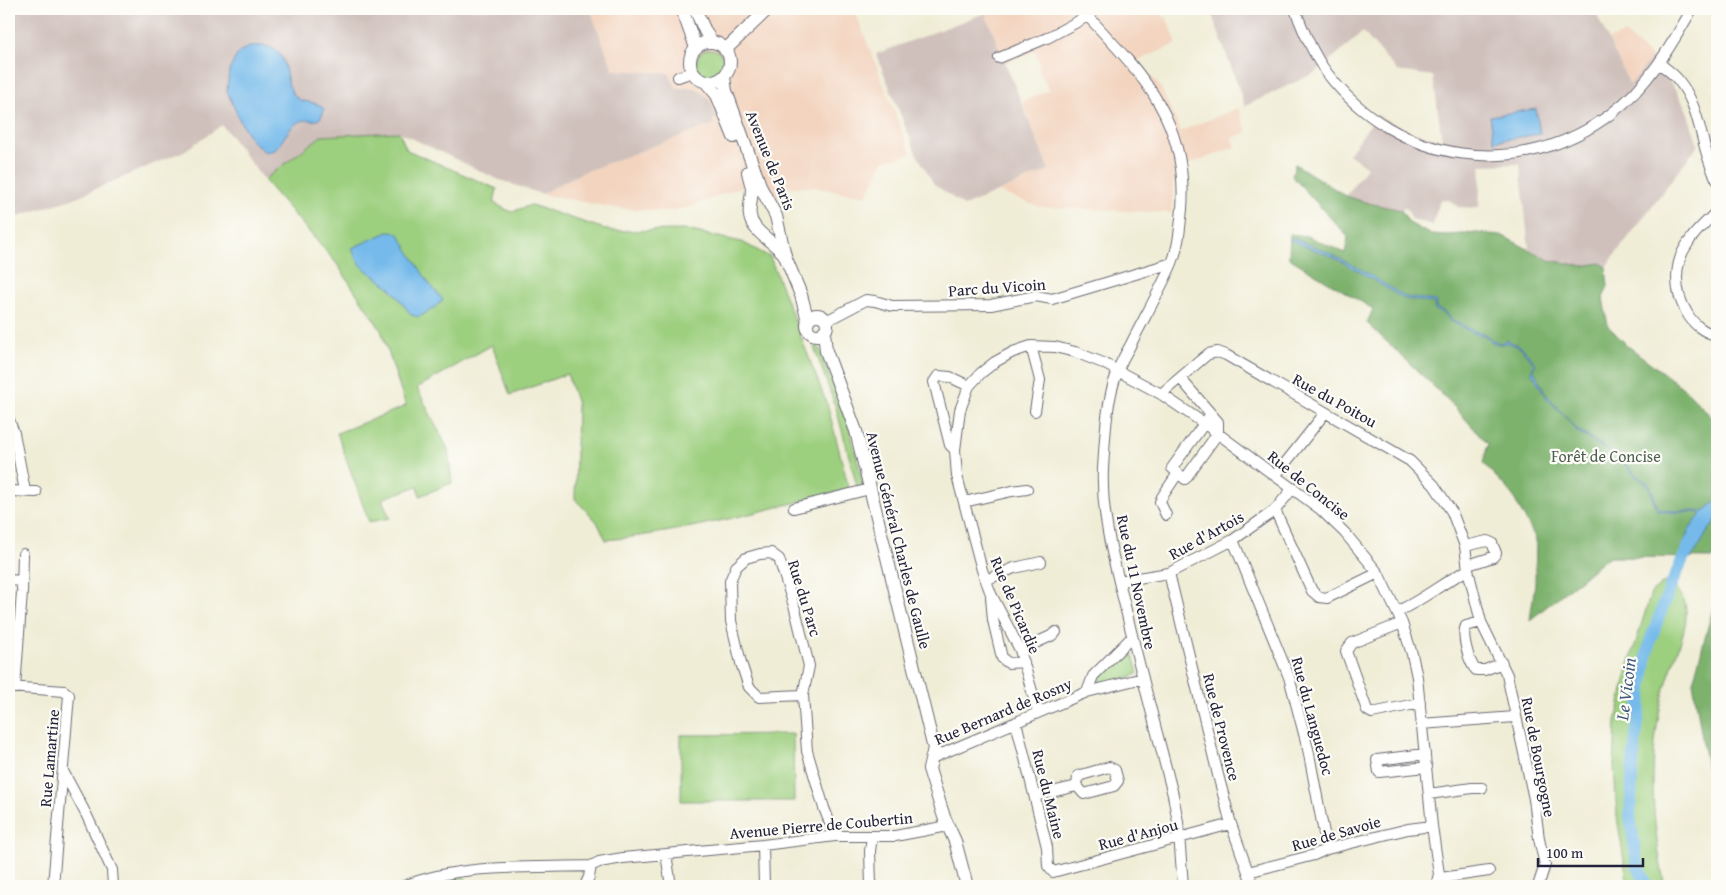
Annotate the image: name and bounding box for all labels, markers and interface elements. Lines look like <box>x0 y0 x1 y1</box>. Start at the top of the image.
street label: Avenue de Paris <box>740 106 802 214</box>
street label: Parc du Vicoin <box>948 272 1047 302</box>
street label: Rue du Poitou <box>1288 367 1382 433</box>
street label: Avenue Général Charles de Gaulle <box>860 429 938 651</box>
street label: Rue de Concise <box>1263 444 1355 526</box>
park label: Forêt de Concise <box>1551 444 1661 468</box>
street label: Rue d'Artois <box>1164 505 1248 565</box>
street label: Rue du 11 Novembre <box>1111 512 1163 652</box>
street label: Rue de Picardie <box>985 553 1047 657</box>
street label: Rue du Parc <box>782 557 828 639</box>
street label: Rue du Languedoc <box>1286 654 1340 778</box>
water label: Le Vicoin <box>1608 656 1643 723</box>
street label: Rue Bernard de Rosny <box>930 671 1076 751</box>
street label: Rue de Provence <box>1197 671 1247 783</box>
street label: Rue de Bourgogne <box>1516 695 1562 819</box>
street label: Rue Lamartine <box>33 708 65 808</box>
street label: Rue du Maine <box>1026 747 1072 841</box>
street label: Avenue Pierre de Coubertin <box>728 805 914 845</box>
street label: Rue de Savoie <box>1289 809 1383 857</box>
street label: Rue d'Anjou <box>1096 812 1181 856</box>
scale bar <box>1538 835 1644 867</box>
text: 100 m <box>1546 842 1584 863</box>

